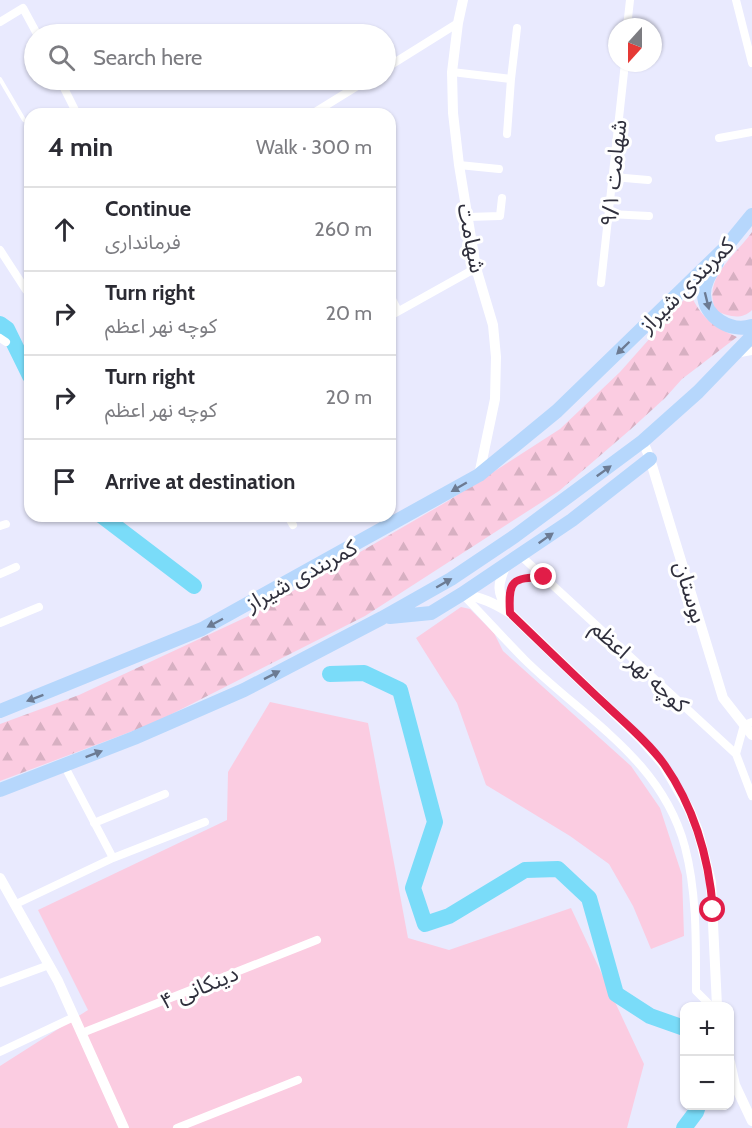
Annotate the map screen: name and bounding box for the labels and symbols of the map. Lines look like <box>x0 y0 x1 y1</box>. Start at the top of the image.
north arrow <box>608 18 662 72</box>
street label: ۹/۱ شهامت <box>594 118 633 228</box>
street label: شهامت <box>452 201 491 275</box>
street label: کمربندی شیراز <box>632 231 740 339</box>
one-way arrow <box>702 292 712 310</box>
one-way arrow <box>617 340 631 354</box>
one-way arrow <box>595 465 611 477</box>
one-way arrow <box>450 481 467 491</box>
one-way arrow <box>537 532 553 544</box>
street label: کمربندی شیراز <box>240 533 363 618</box>
street label: بوستان <box>668 558 713 626</box>
route end <box>530 563 556 589</box>
one-way arrow <box>436 578 453 588</box>
street label: کوچه نهر اعظم <box>583 615 695 721</box>
one-way arrow <box>206 618 223 628</box>
one-way arrow <box>264 670 281 680</box>
one-way arrow <box>26 693 44 703</box>
one-way arrow <box>85 748 103 758</box>
route start <box>699 896 725 922</box>
street label: ۴ دینکانی <box>156 960 242 1015</box>

